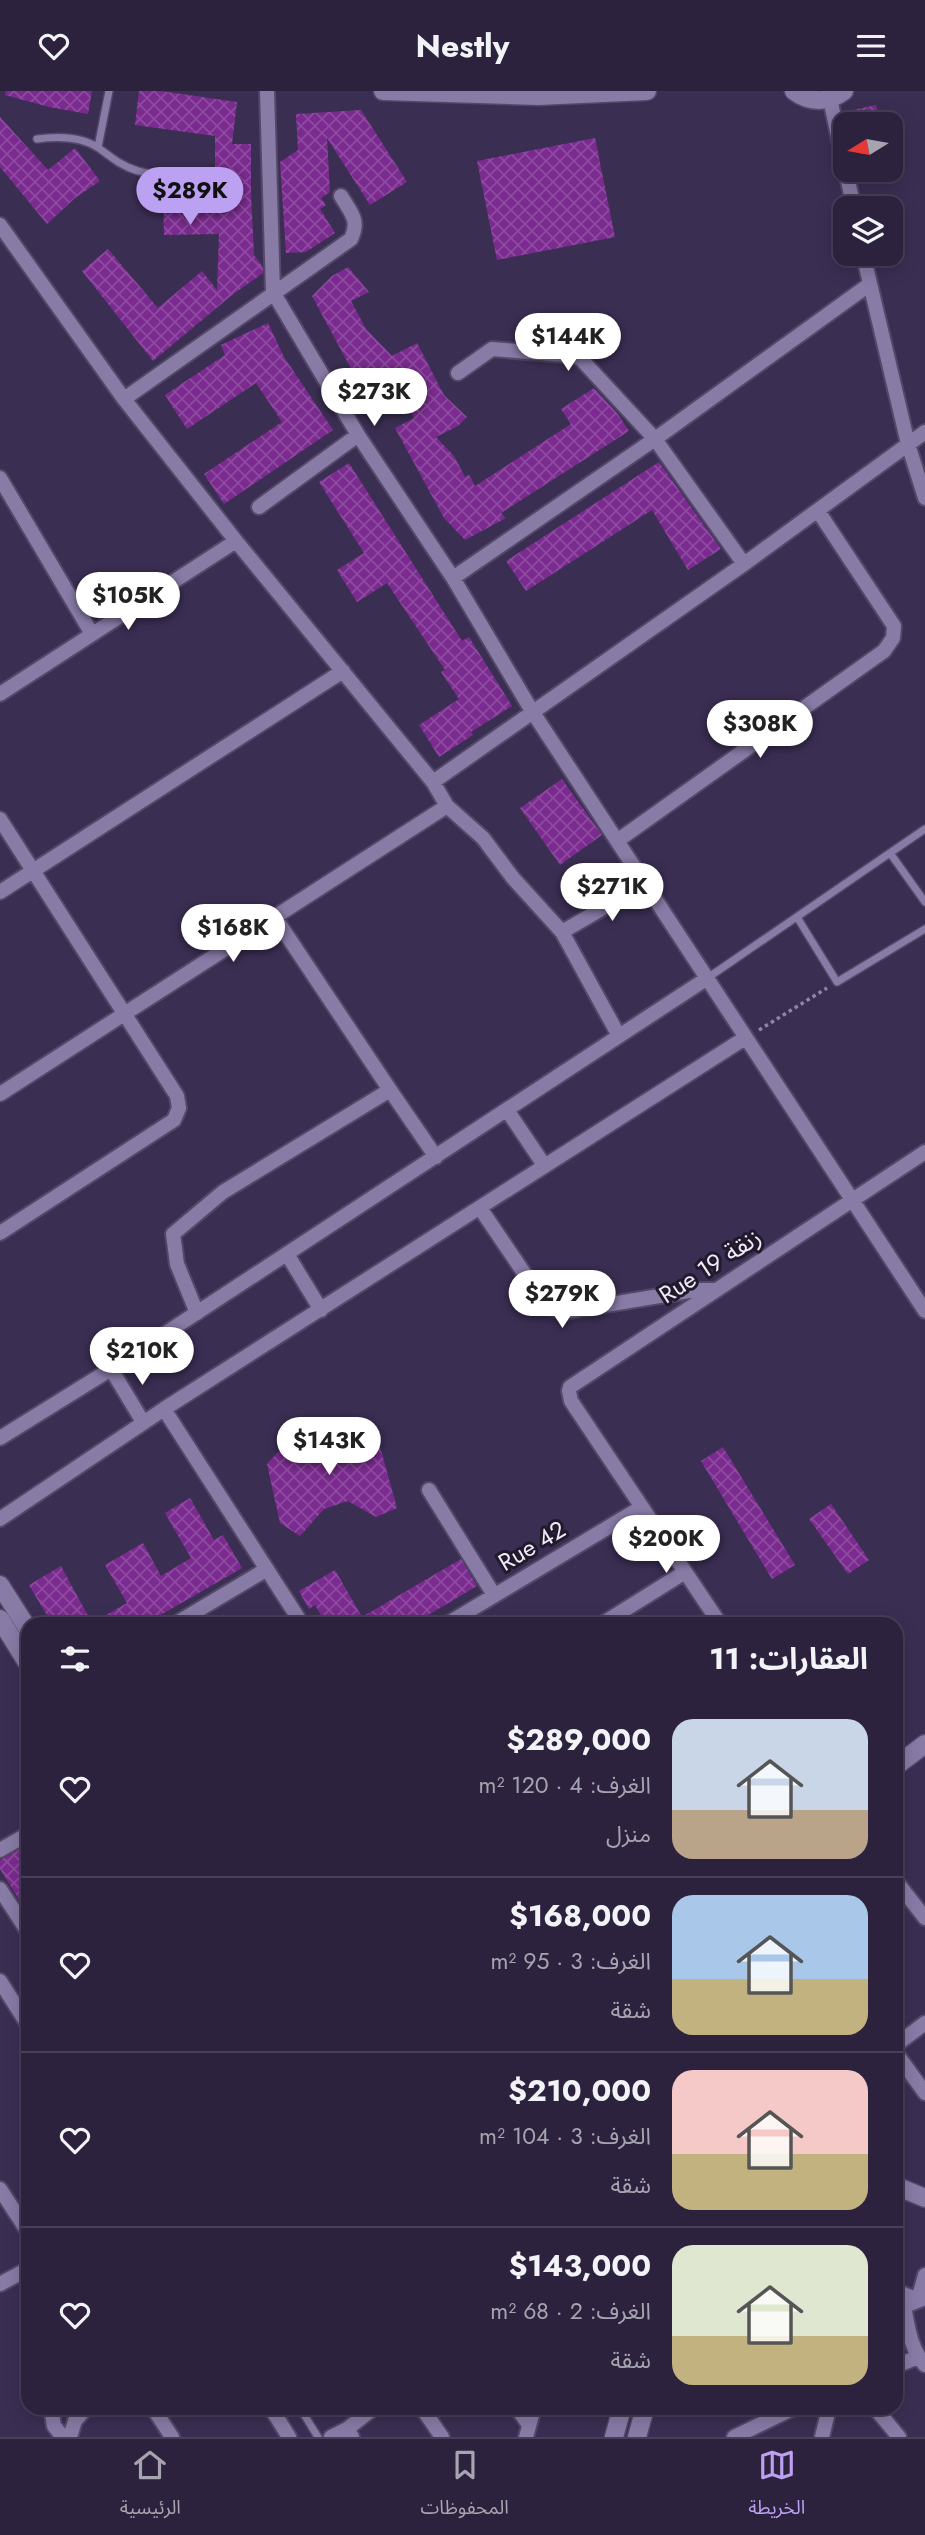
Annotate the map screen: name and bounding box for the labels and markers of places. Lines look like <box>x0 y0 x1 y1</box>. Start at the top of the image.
pin: $289K <box>141 167 239 227</box>
pin: $144K <box>519 313 617 373</box>
pin: $273K <box>325 369 423 428</box>
pin: $105K <box>79 573 177 632</box>
pin: $308K <box>711 701 809 760</box>
pin: $271K <box>563 863 661 923</box>
pin: $168K <box>184 905 282 964</box>
pin: $279K <box>513 1271 611 1330</box>
pin: $210K <box>93 1327 191 1387</box>
pin: $143K <box>280 1417 378 1477</box>
pin: $200K <box>617 1515 715 1575</box>

